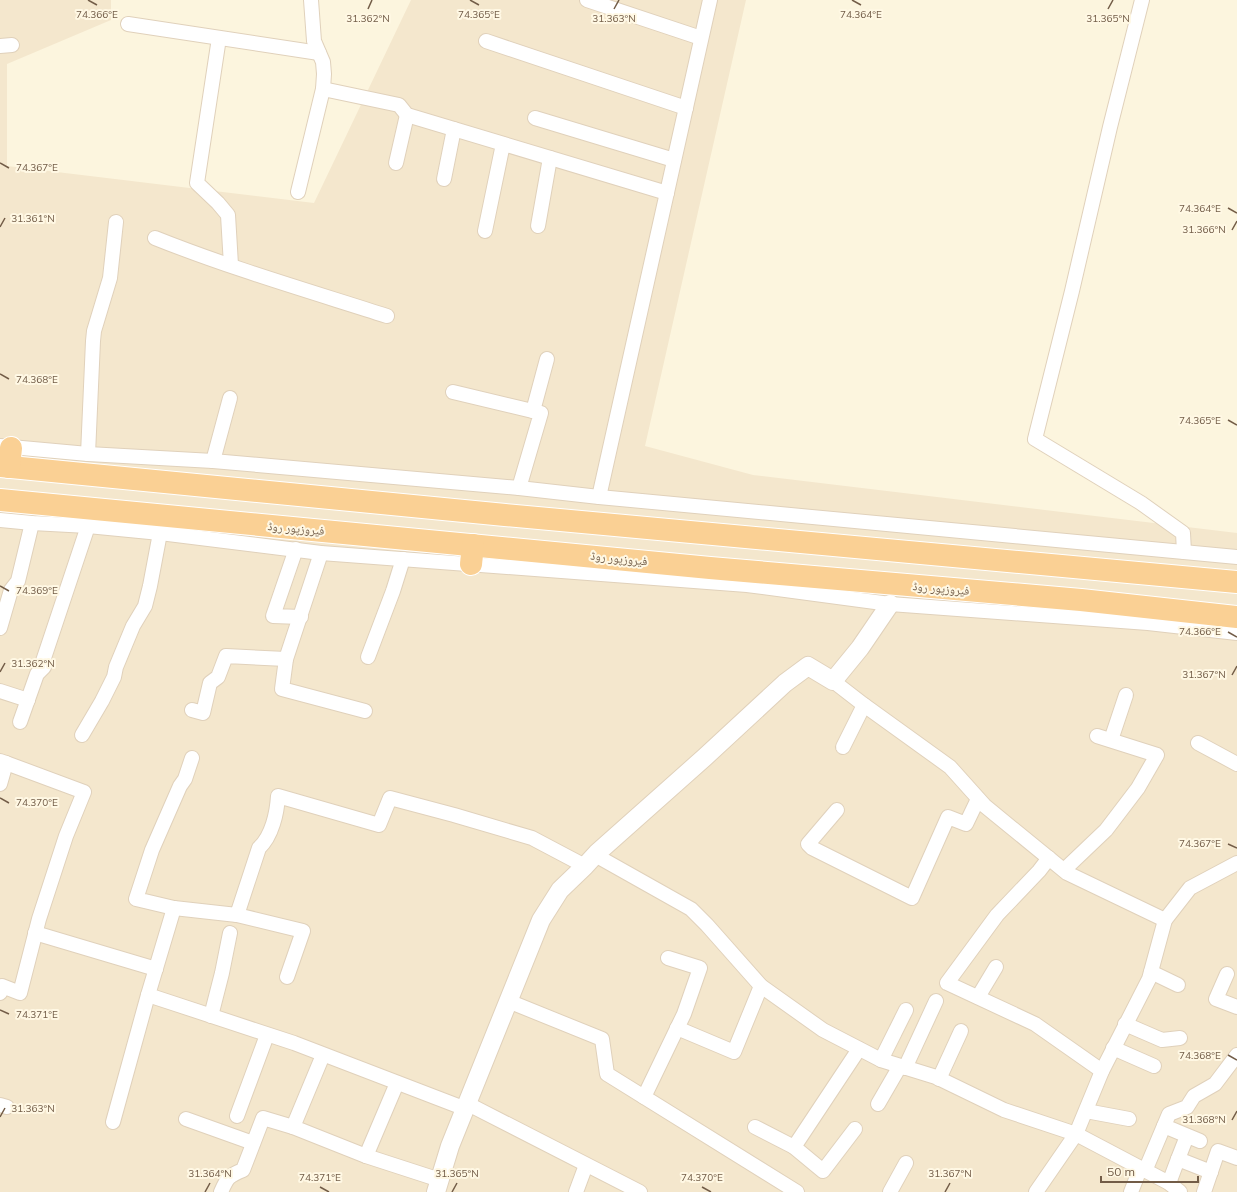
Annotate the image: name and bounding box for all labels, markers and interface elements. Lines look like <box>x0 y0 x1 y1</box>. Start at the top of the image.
text: 74.366°E <box>76 8 118 21</box>
text: 74.365°E <box>458 8 500 21</box>
text: 74.364°E <box>840 8 882 21</box>
text: 31.362°N <box>346 12 390 25</box>
text: 31.363°N <box>592 12 636 25</box>
text: 31.365°N <box>1086 12 1130 25</box>
text: 74.367°E <box>16 161 58 174</box>
text: 74.364°E <box>1179 202 1221 215</box>
text: 31.361°N <box>11 212 55 225</box>
text: 31.366°N <box>1182 223 1226 236</box>
text: 74.368°E <box>16 373 58 386</box>
text: 74.365°E <box>1179 414 1221 427</box>
street label: فیروزپور روڈ <box>267 518 325 538</box>
street label: فیروزپور روڈ <box>590 548 648 569</box>
street label: فیروزپور روڈ <box>912 578 970 598</box>
text: 74.369°E <box>16 584 58 597</box>
text: 74.366°E <box>1179 625 1221 638</box>
text: 31.362°N <box>11 657 55 670</box>
text: 31.367°N <box>1182 668 1226 681</box>
text: 74.370°E <box>16 796 58 809</box>
text: 74.367°E <box>1179 837 1221 850</box>
text: 74.371°E <box>16 1008 58 1021</box>
text: 74.368°E <box>1179 1049 1221 1062</box>
text: 31.363°N <box>11 1102 55 1115</box>
text: 31.368°N <box>1182 1113 1226 1126</box>
scale bar <box>1101 1158 1198 1184</box>
text: 50 m <box>1107 1164 1135 1179</box>
text: 31.364°N <box>188 1167 232 1180</box>
text: 31.365°N <box>435 1167 479 1180</box>
text: 31.367°N <box>928 1167 972 1180</box>
text: 74.371°E <box>299 1171 341 1184</box>
text: 74.370°E <box>681 1171 723 1184</box>

